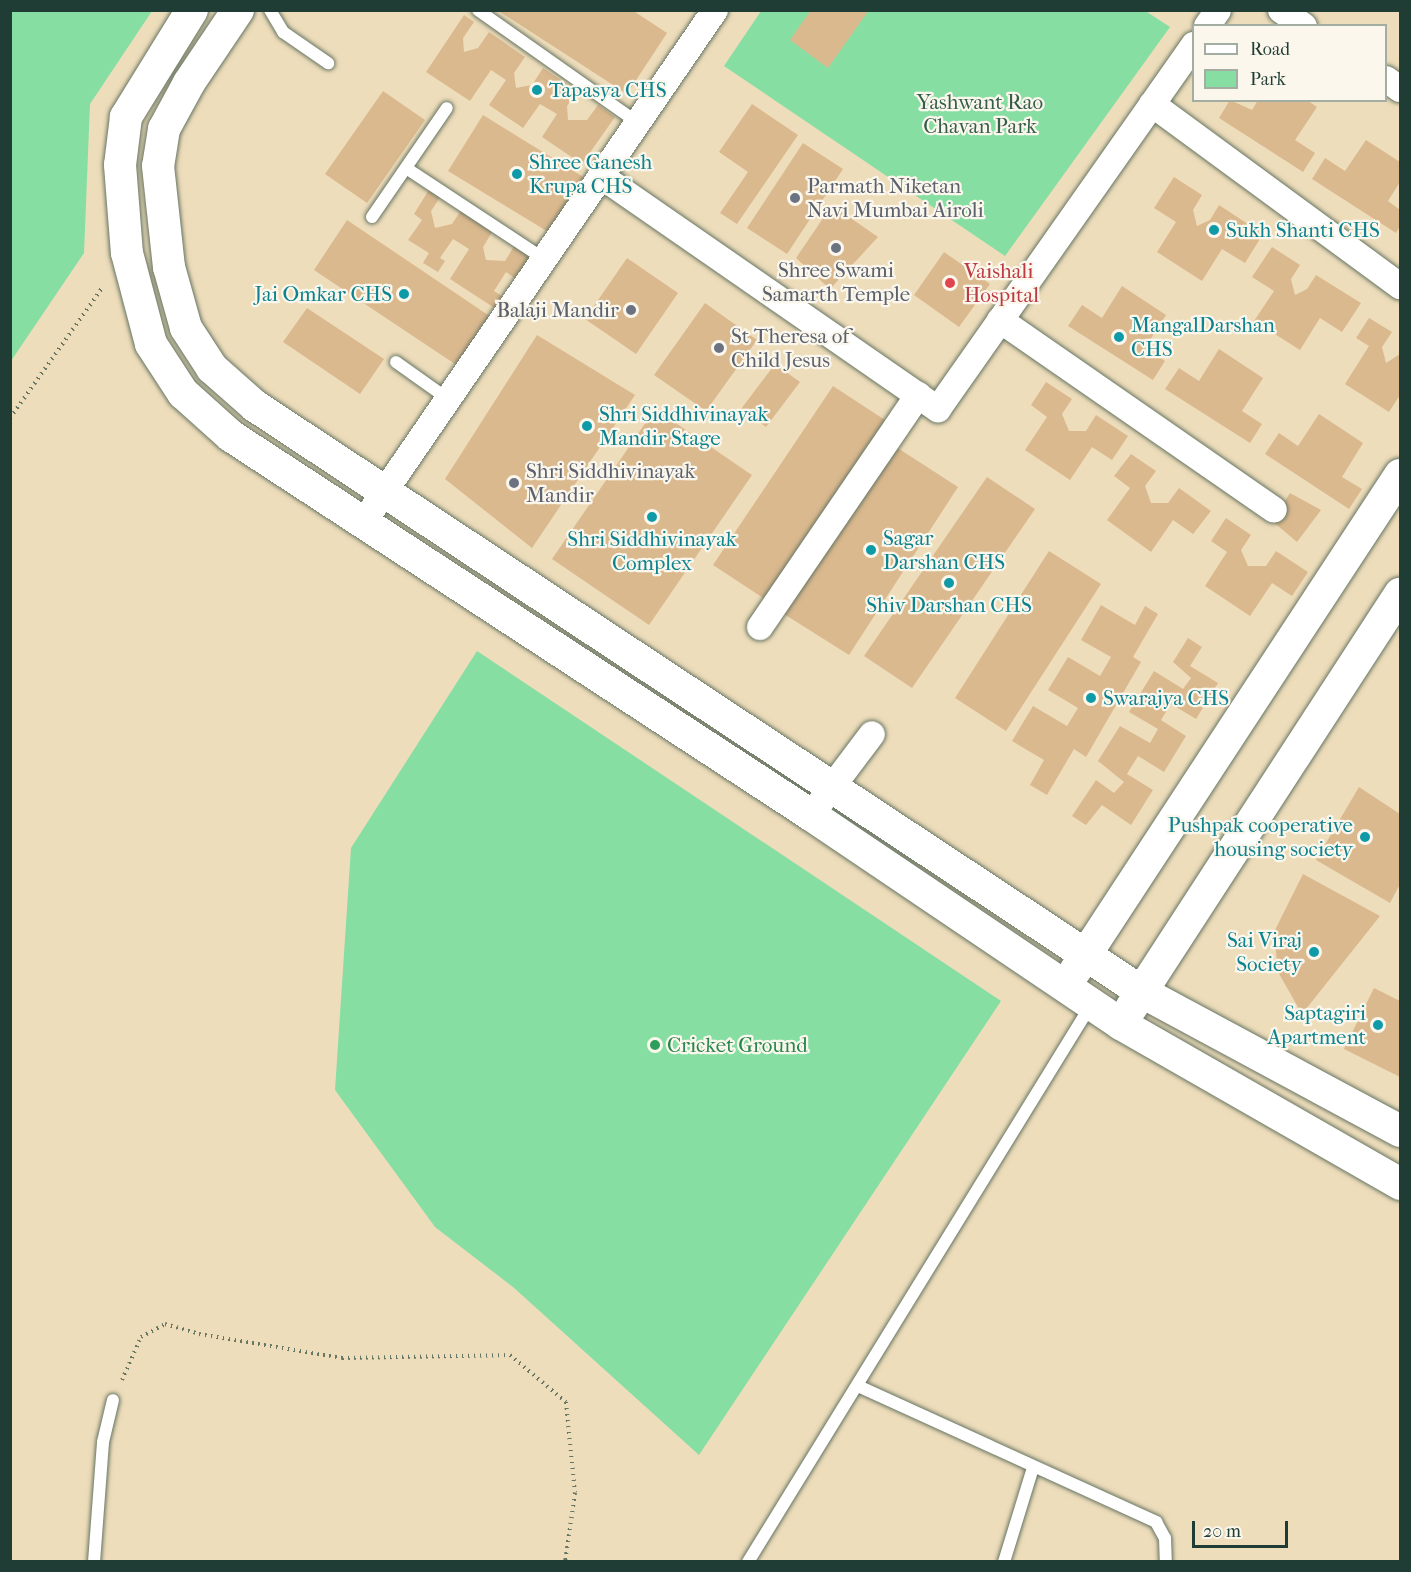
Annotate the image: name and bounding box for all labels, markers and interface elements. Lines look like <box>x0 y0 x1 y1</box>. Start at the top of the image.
legend <box>1192 24 1387 102</box>
text: Road <box>1250 39 1290 60</box>
text: Park <box>1250 69 1286 90</box>
place label: Tapasya CHS <box>549 77 667 103</box>
marker: Tapasya CHS <box>530 83 544 97</box>
park label: Yashwant Rao Chavan Park <box>917 89 1043 139</box>
place label: Shree Ganesh Krupa CHS <box>529 149 652 199</box>
marker: Shree Ganesh Krupa CHS <box>510 167 524 181</box>
place label: Parmath Niketan Navi Mumbai Airoli <box>807 173 984 223</box>
marker: Parmath Niketan Navi Mumbai Airoli <box>788 191 802 205</box>
place label: Sukh Shanti CHS <box>1226 217 1380 243</box>
marker: Sukh Shanti CHS <box>1207 223 1221 237</box>
marker: Shree Swami Samarth Temple <box>829 241 843 255</box>
place label: Shree Swami Samarth Temple <box>762 257 910 307</box>
place label: Vaishali Hospital <box>964 258 1039 308</box>
marker: Vaishali Hospital <box>941 274 959 292</box>
place label: Jai Omkar CHS <box>255 281 392 307</box>
marker: Jai Omkar CHS <box>397 287 411 301</box>
place label: Balaji Mandir <box>496 297 619 323</box>
marker: Balaji Mandir <box>624 303 638 317</box>
place label: MangalDarshan CHS <box>1131 312 1275 362</box>
place label: St Theresa of Child Jesus <box>731 323 849 373</box>
marker: MangalDarshan CHS <box>1112 330 1126 344</box>
marker: St Theresa of Child Jesus <box>712 341 726 355</box>
place label: Shri Siddhivinayak Mandir Stage <box>599 401 768 451</box>
marker: Shri Siddhivinayak Mandir Stage <box>580 419 594 433</box>
place label: Shri Siddhivinayak Mandir <box>526 458 695 508</box>
marker: Shri Siddhivinayak Mandir <box>507 476 521 490</box>
marker: Shri Siddhivinayak Complex <box>645 510 659 524</box>
place label: Sagar Darshan CHS <box>883 525 1005 575</box>
place label: Shri Siddhivinayak Complex <box>567 526 737 576</box>
marker: Sagar Darshan CHS <box>864 543 878 557</box>
marker: Shiv Darshan CHS <box>942 576 956 590</box>
place label: Shiv Darshan CHS <box>866 592 1032 618</box>
place label: Swarajya CHS <box>1103 685 1229 711</box>
marker: Swarajya CHS <box>1084 691 1098 705</box>
place label: Pushpak cooperative housing society <box>1168 812 1353 862</box>
marker: Pushpak cooperative housing society <box>1358 830 1372 844</box>
place label: Sai Viraj Society <box>1227 927 1302 977</box>
marker: Sai Viraj Society <box>1307 945 1321 959</box>
place label: Saptagiri Apartment <box>1267 1000 1366 1050</box>
marker: Saptagiri Apartment <box>1371 1018 1385 1032</box>
place label: Cricket Ground <box>667 1032 808 1058</box>
marker: Cricket Ground <box>648 1038 662 1052</box>
scale bar <box>1195 1509 1291 1547</box>
text: 20 m <box>1203 1521 1241 1542</box>

